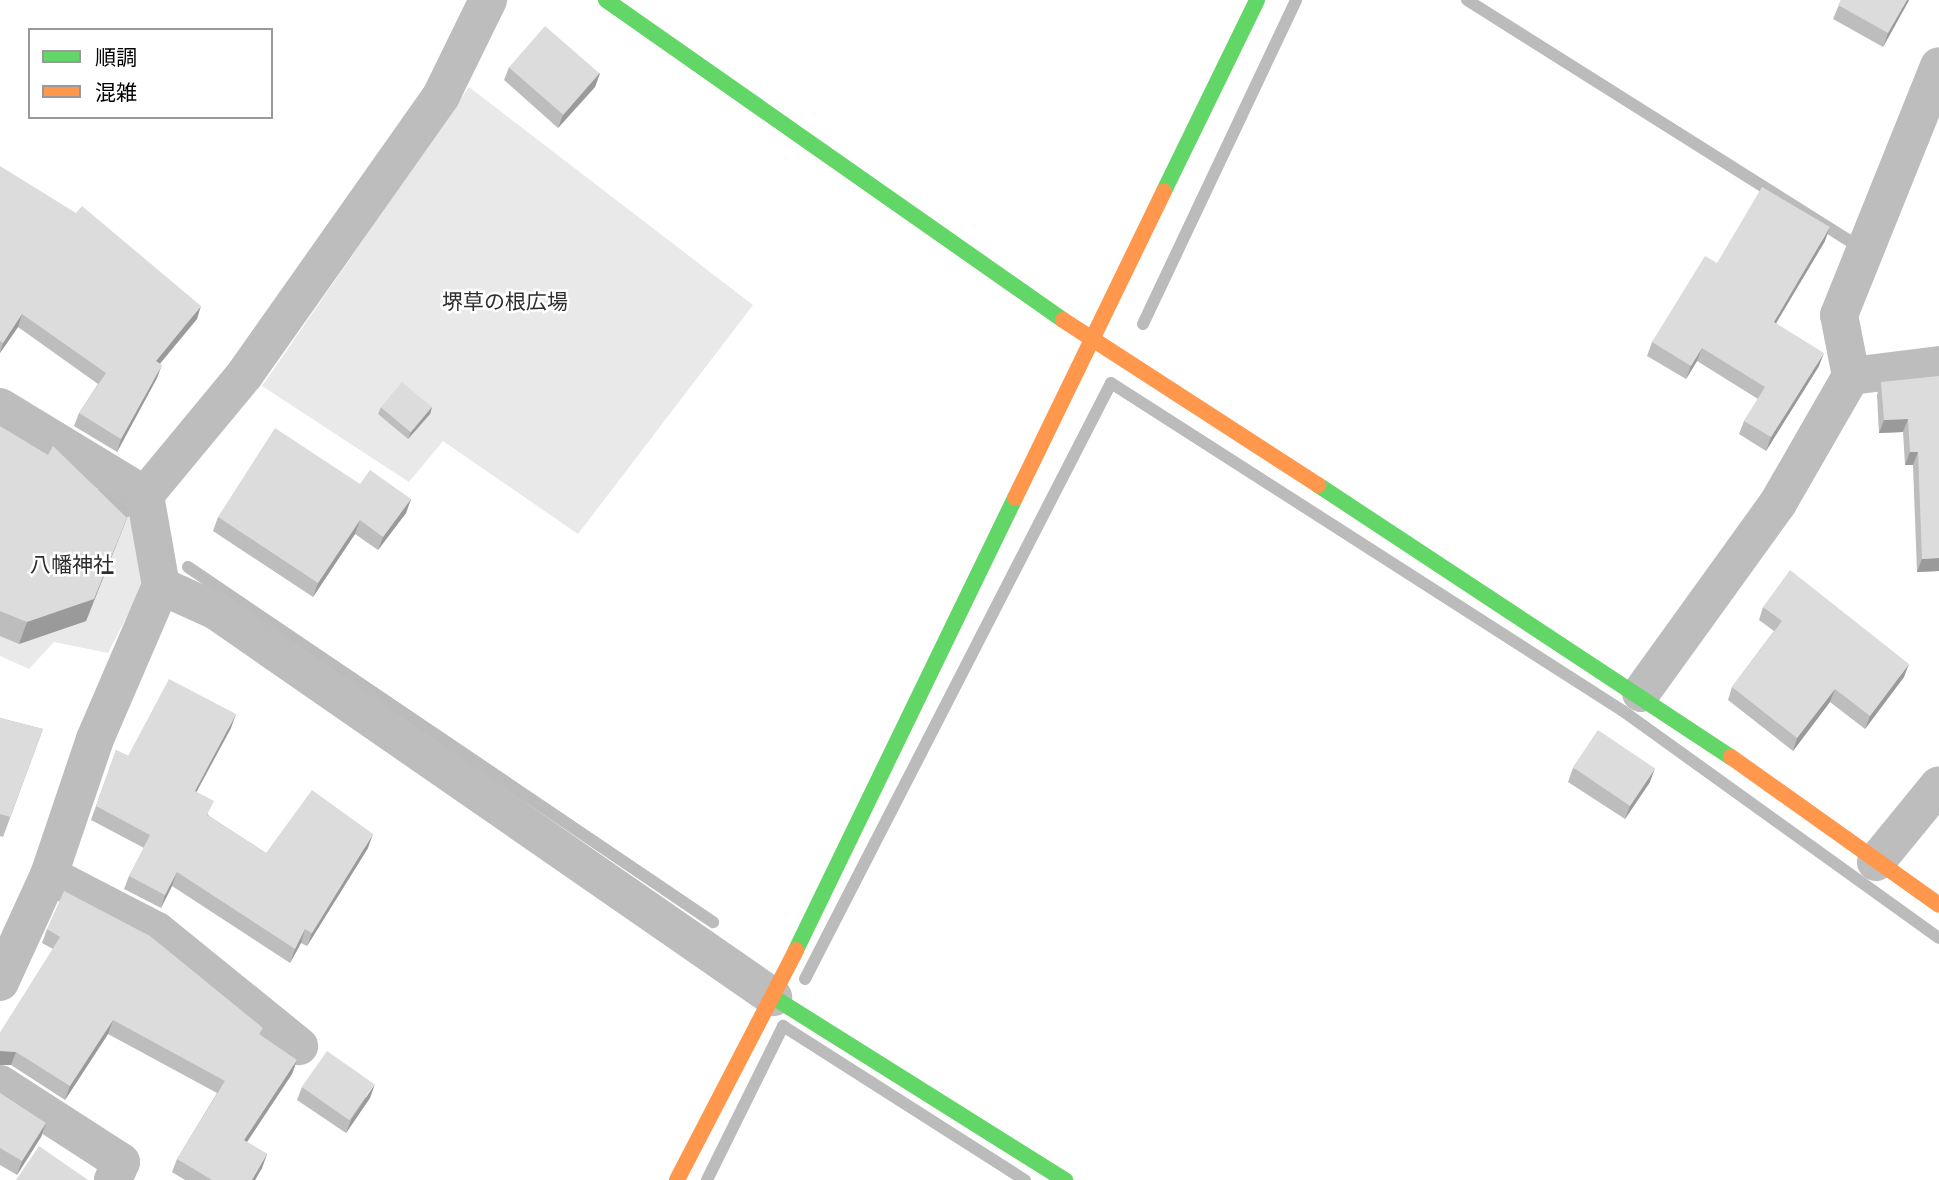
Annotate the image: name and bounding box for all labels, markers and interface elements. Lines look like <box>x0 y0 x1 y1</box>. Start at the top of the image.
legend <box>28 28 273 119</box>
text: 順調 <box>95 43 137 73</box>
text: 混雑 <box>95 78 137 108</box>
park label: 堺草の根広場 <box>442 289 568 315</box>
park label: 八幡神社 <box>30 552 114 578</box>

